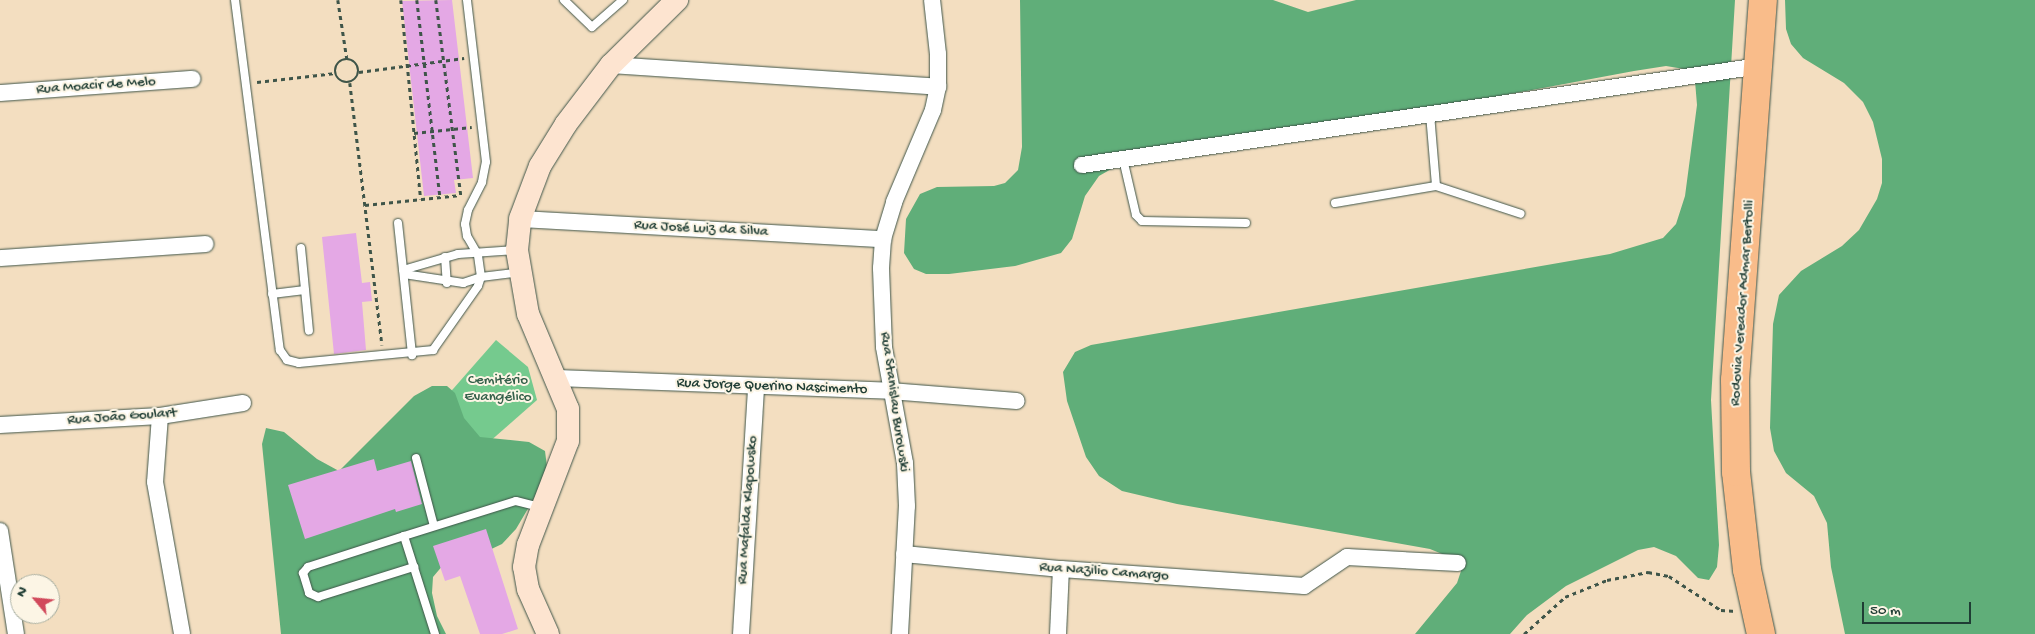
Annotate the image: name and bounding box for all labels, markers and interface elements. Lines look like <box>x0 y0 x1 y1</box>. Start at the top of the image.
street label: Rua Moacir de Melo <box>36 73 156 99</box>
street label: Rodovia Vereador Admar Bertolli <box>1727 199 1759 407</box>
street label: Rua José Luiz da Silva <box>633 216 769 242</box>
street label: Rua Stanislau Burowski <box>875 331 913 473</box>
park label: Cemitério Evangélico <box>464 371 532 406</box>
street label: Rua Jorge Querino Nascimento <box>676 375 868 399</box>
street label: Rua João Goulart <box>67 404 177 430</box>
street label: Rua Mafalda Klapowsko <box>734 435 762 585</box>
street label: Rua Nazilio Camargo <box>1039 558 1169 586</box>
north arrow <box>10 574 60 624</box>
text: N <box>13 584 32 600</box>
scale bar <box>1865 592 1974 624</box>
text: 50 m <box>1870 602 1901 620</box>

